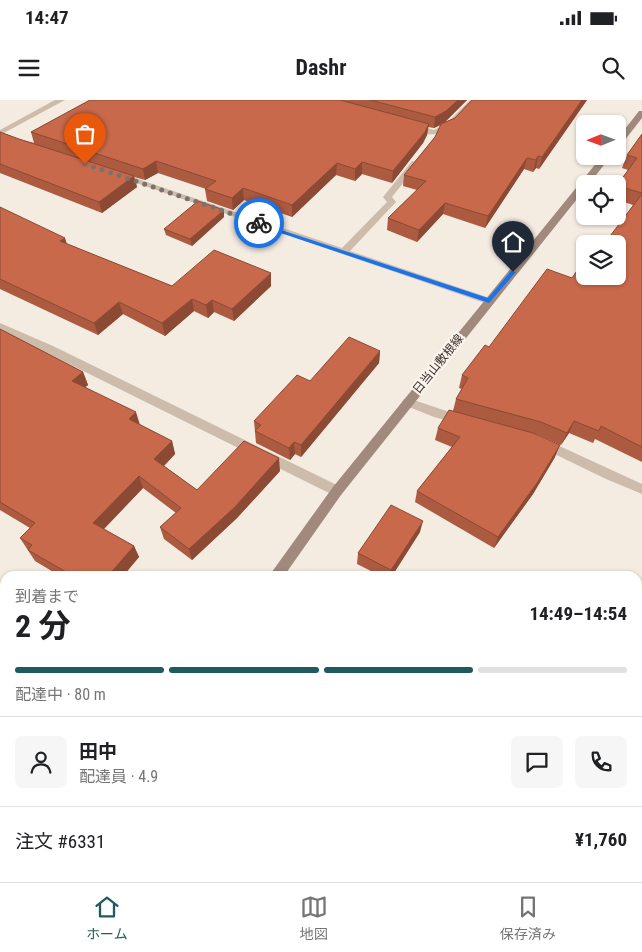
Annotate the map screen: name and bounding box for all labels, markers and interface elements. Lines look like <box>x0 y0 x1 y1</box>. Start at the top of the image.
text: 14:47 <box>25 6 69 29</box>
icon: menu <box>15 54 43 82</box>
icon: search <box>599 54 627 82</box>
text: Dashr <box>296 55 346 80</box>
pin <box>64 113 106 164</box>
north arrow <box>576 115 626 165</box>
map controls <box>576 115 626 285</box>
icon: bag <box>71 120 99 148</box>
button: locate <box>576 175 626 225</box>
courier <box>234 198 284 248</box>
icon: bike <box>245 209 273 237</box>
pin <box>492 221 534 272</box>
icon: home <box>499 228 527 256</box>
button: layers <box>576 235 626 285</box>
street label: 日当山敷根線 <box>410 332 466 396</box>
text: 到着まで <box>15 587 79 606</box>
text: 14:49–14:54 <box>529 602 627 625</box>
text: 2 分 <box>15 607 71 645</box>
text: 配達中 · 80 m <box>15 685 106 704</box>
button: person <box>15 736 67 788</box>
button: chat <box>511 736 563 788</box>
button: phone <box>575 736 627 788</box>
text: 田中 <box>79 740 117 763</box>
text: 配達員 · 4.9 <box>79 767 158 786</box>
text: ¥1,760 <box>575 828 627 851</box>
text: 注文 #6331 <box>15 830 105 853</box>
tab: ホーム <box>86 893 128 943</box>
tab: 地図 <box>300 893 328 943</box>
tab: 保存済み <box>500 893 556 943</box>

